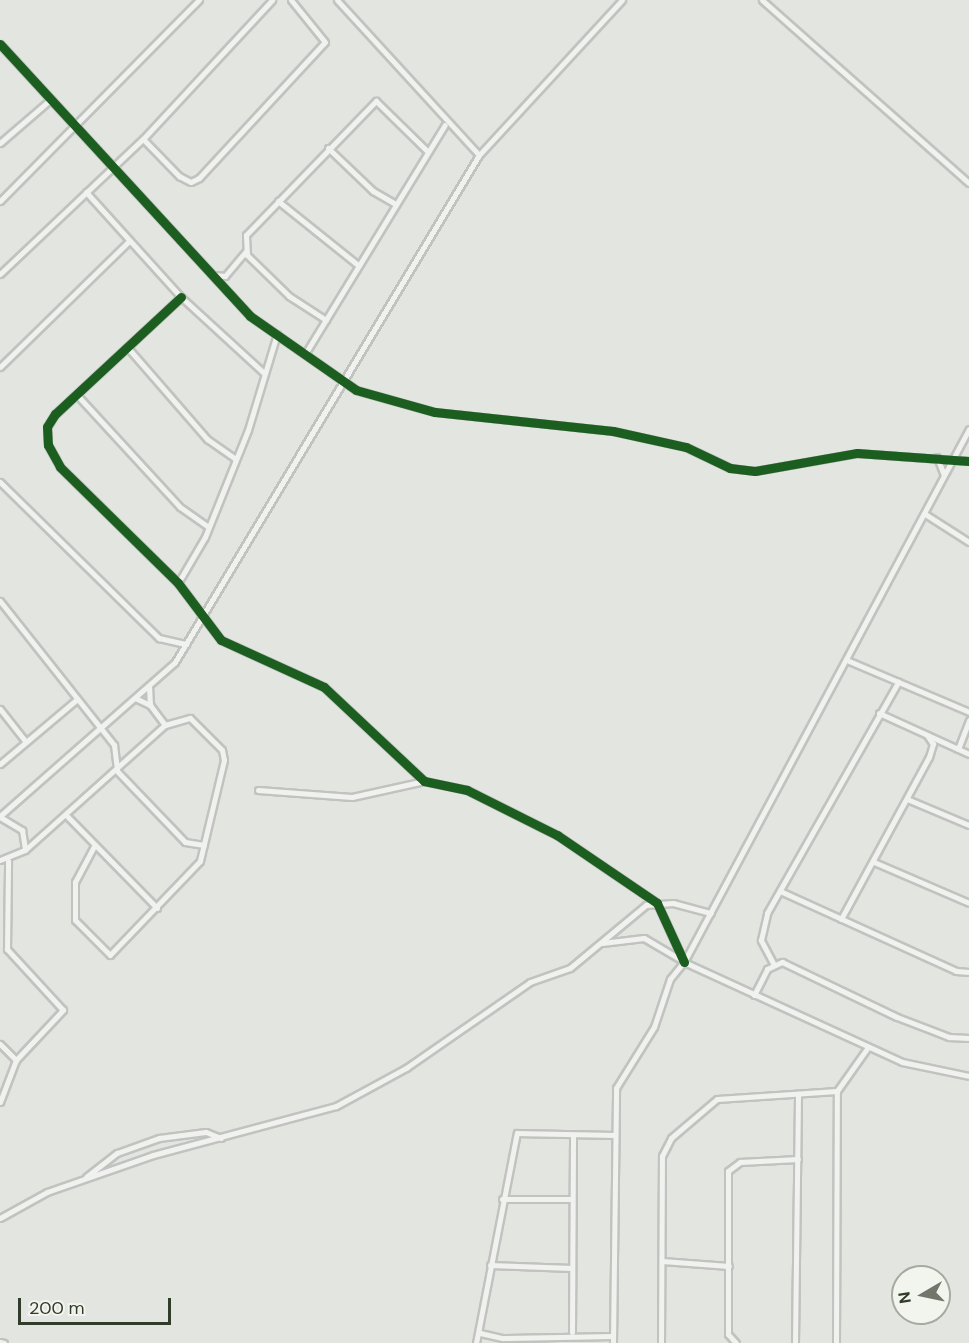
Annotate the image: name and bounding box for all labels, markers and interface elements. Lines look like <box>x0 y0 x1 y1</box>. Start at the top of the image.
north arrow <box>891 1265 951 1325</box>
scale bar <box>21 1286 174 1324</box>
text: N <box>893 1290 916 1305</box>
text: 200 m <box>29 1296 85 1320</box>

